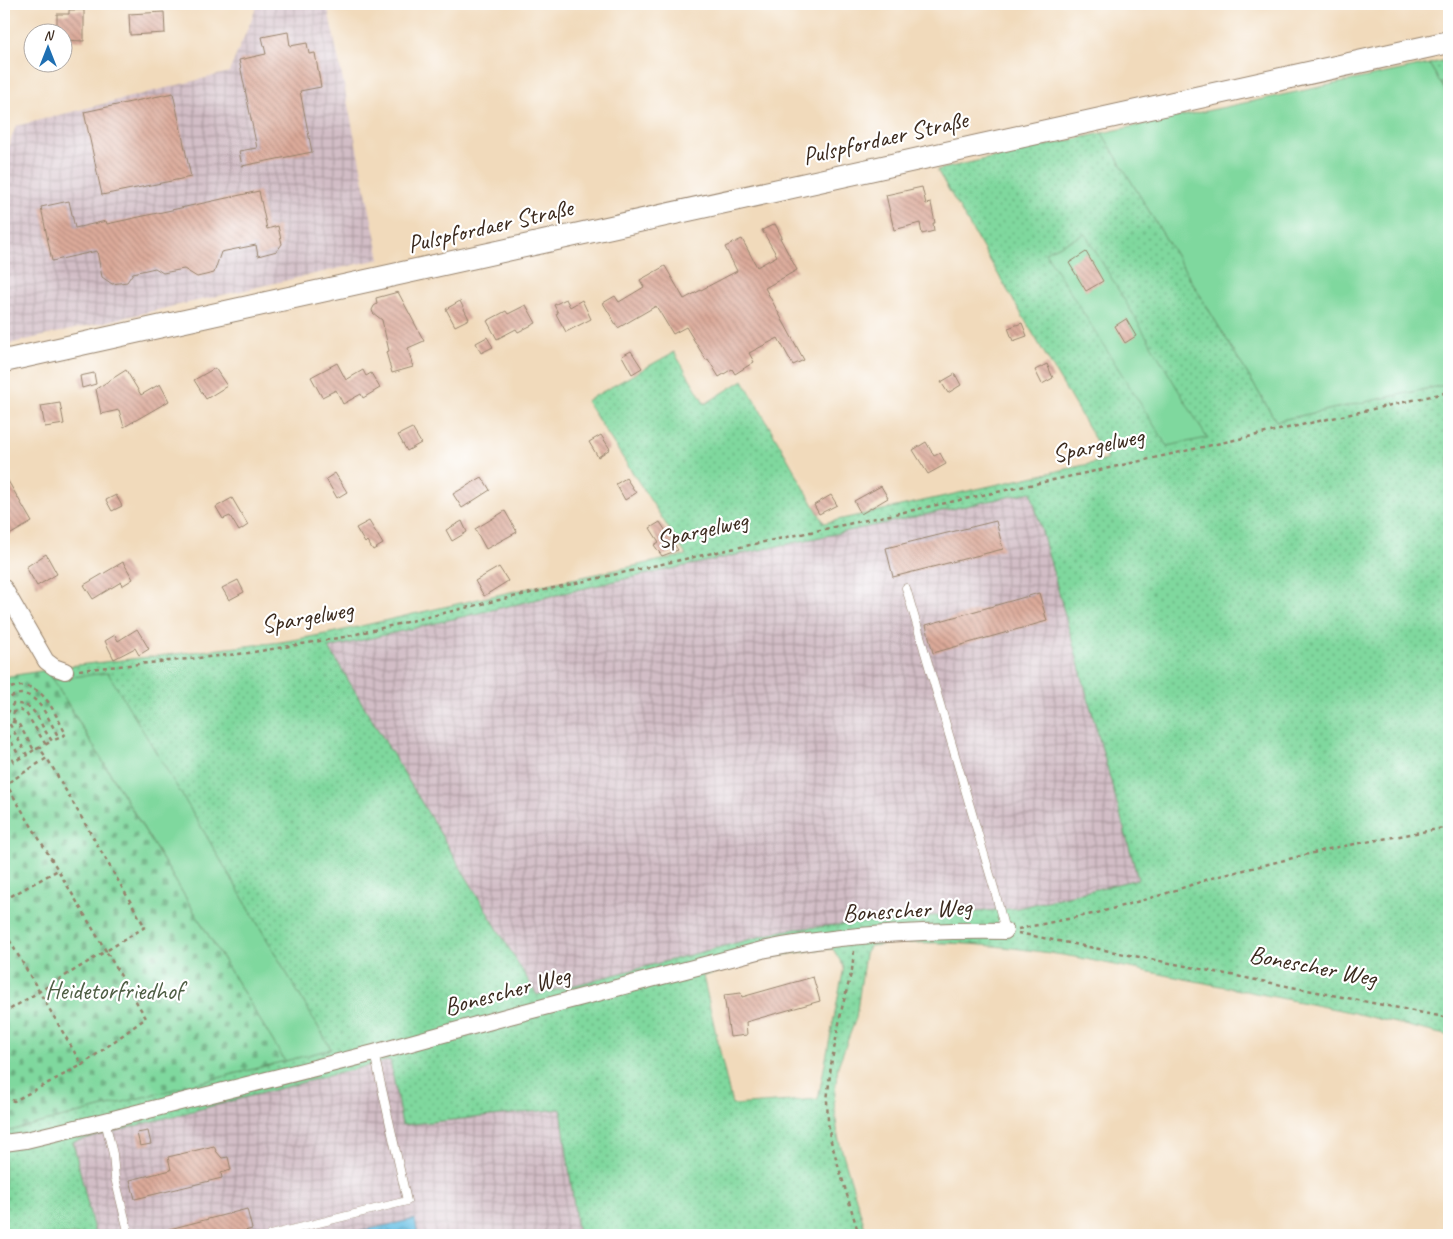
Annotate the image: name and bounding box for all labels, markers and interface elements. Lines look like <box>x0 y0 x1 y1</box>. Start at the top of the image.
north arrow <box>22 22 72 72</box>
text: N <box>44 27 55 44</box>
street label: Pulspfordaer Straße <box>799 103 972 173</box>
street label: Pulspfordaer Straße <box>404 191 577 261</box>
street label: Spargelweg <box>1049 419 1149 470</box>
street label: Spargelweg <box>653 504 753 556</box>
street label: Spargelweg <box>259 593 357 641</box>
street label: Bonescher Weg <box>842 891 974 929</box>
street label: Bonescher Weg <box>1247 938 1381 994</box>
street label: Bonescher Weg <box>441 958 576 1023</box>
park label: Heidetorfriedhof <box>45 975 187 1007</box>

